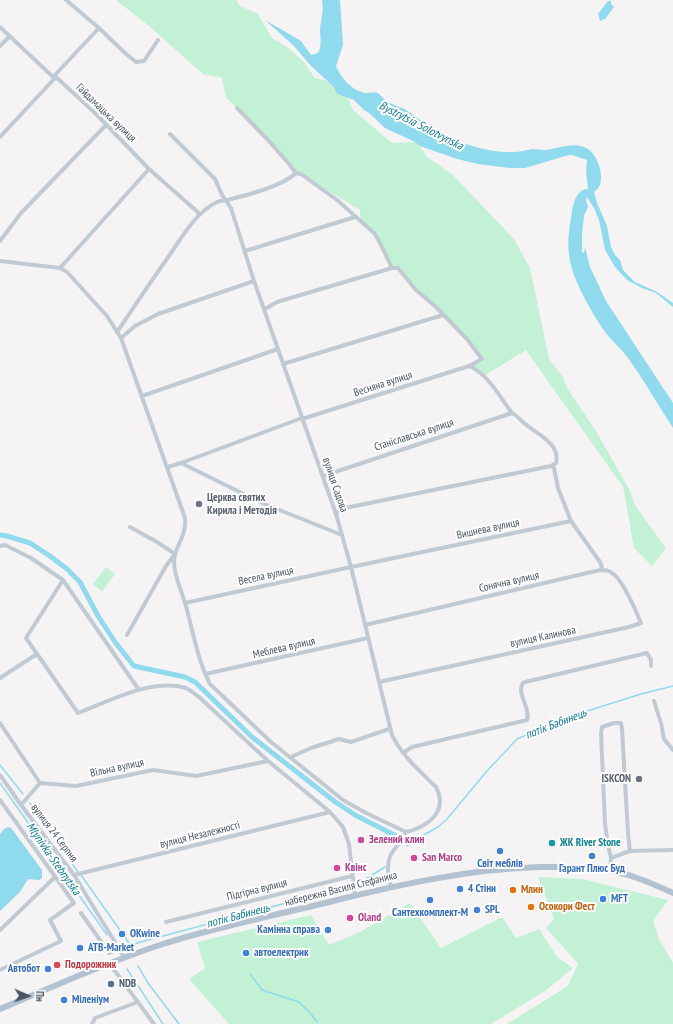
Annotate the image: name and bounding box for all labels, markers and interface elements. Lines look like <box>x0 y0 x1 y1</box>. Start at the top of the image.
street label: Гайдамацька вулиця <box>73 81 139 145</box>
water label: Bystrytsia Solotvynska <box>377 99 465 153</box>
street label: Весняна вулиця <box>352 368 414 400</box>
street label: Станіславська вулиця <box>373 416 455 454</box>
street label: вулиця Садова <box>319 456 351 514</box>
place label: Церква святих Кирила і Методія <box>207 491 277 517</box>
marker: Церква святих Кирила і Методія <box>194 499 204 509</box>
street label: Вишнева вулиця <box>455 516 521 542</box>
street label: Весела вулиця <box>237 564 295 588</box>
street label: Сонячна вулиця <box>478 569 540 595</box>
street label: вулиця Калинова <box>509 624 577 650</box>
street label: Меблева вулиця <box>252 634 316 662</box>
water label: потік Бабинець <box>523 706 589 742</box>
street label: Вільна вулиця <box>89 756 145 780</box>
place label: ISKCON <box>601 772 631 786</box>
marker: ISKCON <box>634 774 644 784</box>
street label: вулиця 24 Серпня <box>28 801 80 865</box>
street label: вулиця Незалежності <box>159 819 241 851</box>
water label: Mlynivka-Stebnytska <box>23 820 83 898</box>
place label: Зелений клин <box>369 833 424 847</box>
marker: Зелений клин <box>356 835 366 845</box>
place label: ЖК River Stone <box>560 836 621 850</box>
marker: ЖК River Stone <box>547 838 557 848</box>
marker: Світ меблів <box>495 846 505 856</box>
place label: San Marco <box>422 851 462 865</box>
marker: Гарант Плюс Буд <box>587 851 597 861</box>
marker: San Marco <box>409 853 419 863</box>
place label: Світ меблів <box>477 857 523 871</box>
place label: Квінс <box>345 861 367 875</box>
place label: Гарант Плюс Буд <box>559 862 625 876</box>
marker: Квінс <box>332 863 342 873</box>
street label: набережна Василя Стефаника <box>283 869 399 909</box>
street label: Підгірна вулиця <box>225 876 289 904</box>
place label: 4 Стіни <box>468 882 496 896</box>
place label: Млин <box>521 883 543 897</box>
marker: 4 Стіни <box>455 884 465 894</box>
marker: Млин <box>508 885 518 895</box>
place label: MFT <box>611 892 628 906</box>
marker: MFT <box>598 894 608 904</box>
marker: Сантехкомплект-М <box>425 895 435 905</box>
place label: Осокори Фест <box>539 900 595 914</box>
water label: потік Бабинець <box>205 901 271 931</box>
marker: Осокори Фест <box>526 902 536 912</box>
place label: SPL <box>485 903 500 917</box>
marker: SPL <box>472 905 482 915</box>
place label: Сантехкомплект-М <box>392 906 468 920</box>
place label: Oland <box>358 911 381 925</box>
marker: Oland <box>345 913 355 923</box>
place label: Камінна справа <box>257 923 320 937</box>
marker: Камінна справа <box>323 925 333 935</box>
place label: OKwine <box>130 927 160 941</box>
marker: OKwine <box>117 929 127 939</box>
place label: ATB-Market <box>88 941 134 955</box>
marker: ATB-Market <box>75 943 85 953</box>
place label: автоелектрик <box>254 946 309 960</box>
marker: автоелектрик <box>241 948 251 958</box>
place label: Подорожник <box>65 958 116 972</box>
marker: Подорожник <box>52 960 62 970</box>
place label: Автобот <box>8 962 40 976</box>
marker: Автобот <box>43 964 53 974</box>
north arrow <box>8 976 48 1016</box>
place label: NDB <box>119 977 136 991</box>
marker: NDB <box>106 979 116 989</box>
text: Пн <box>33 991 47 1002</box>
place label: Міленіум <box>72 993 109 1007</box>
marker: Міленіум <box>59 995 69 1005</box>

